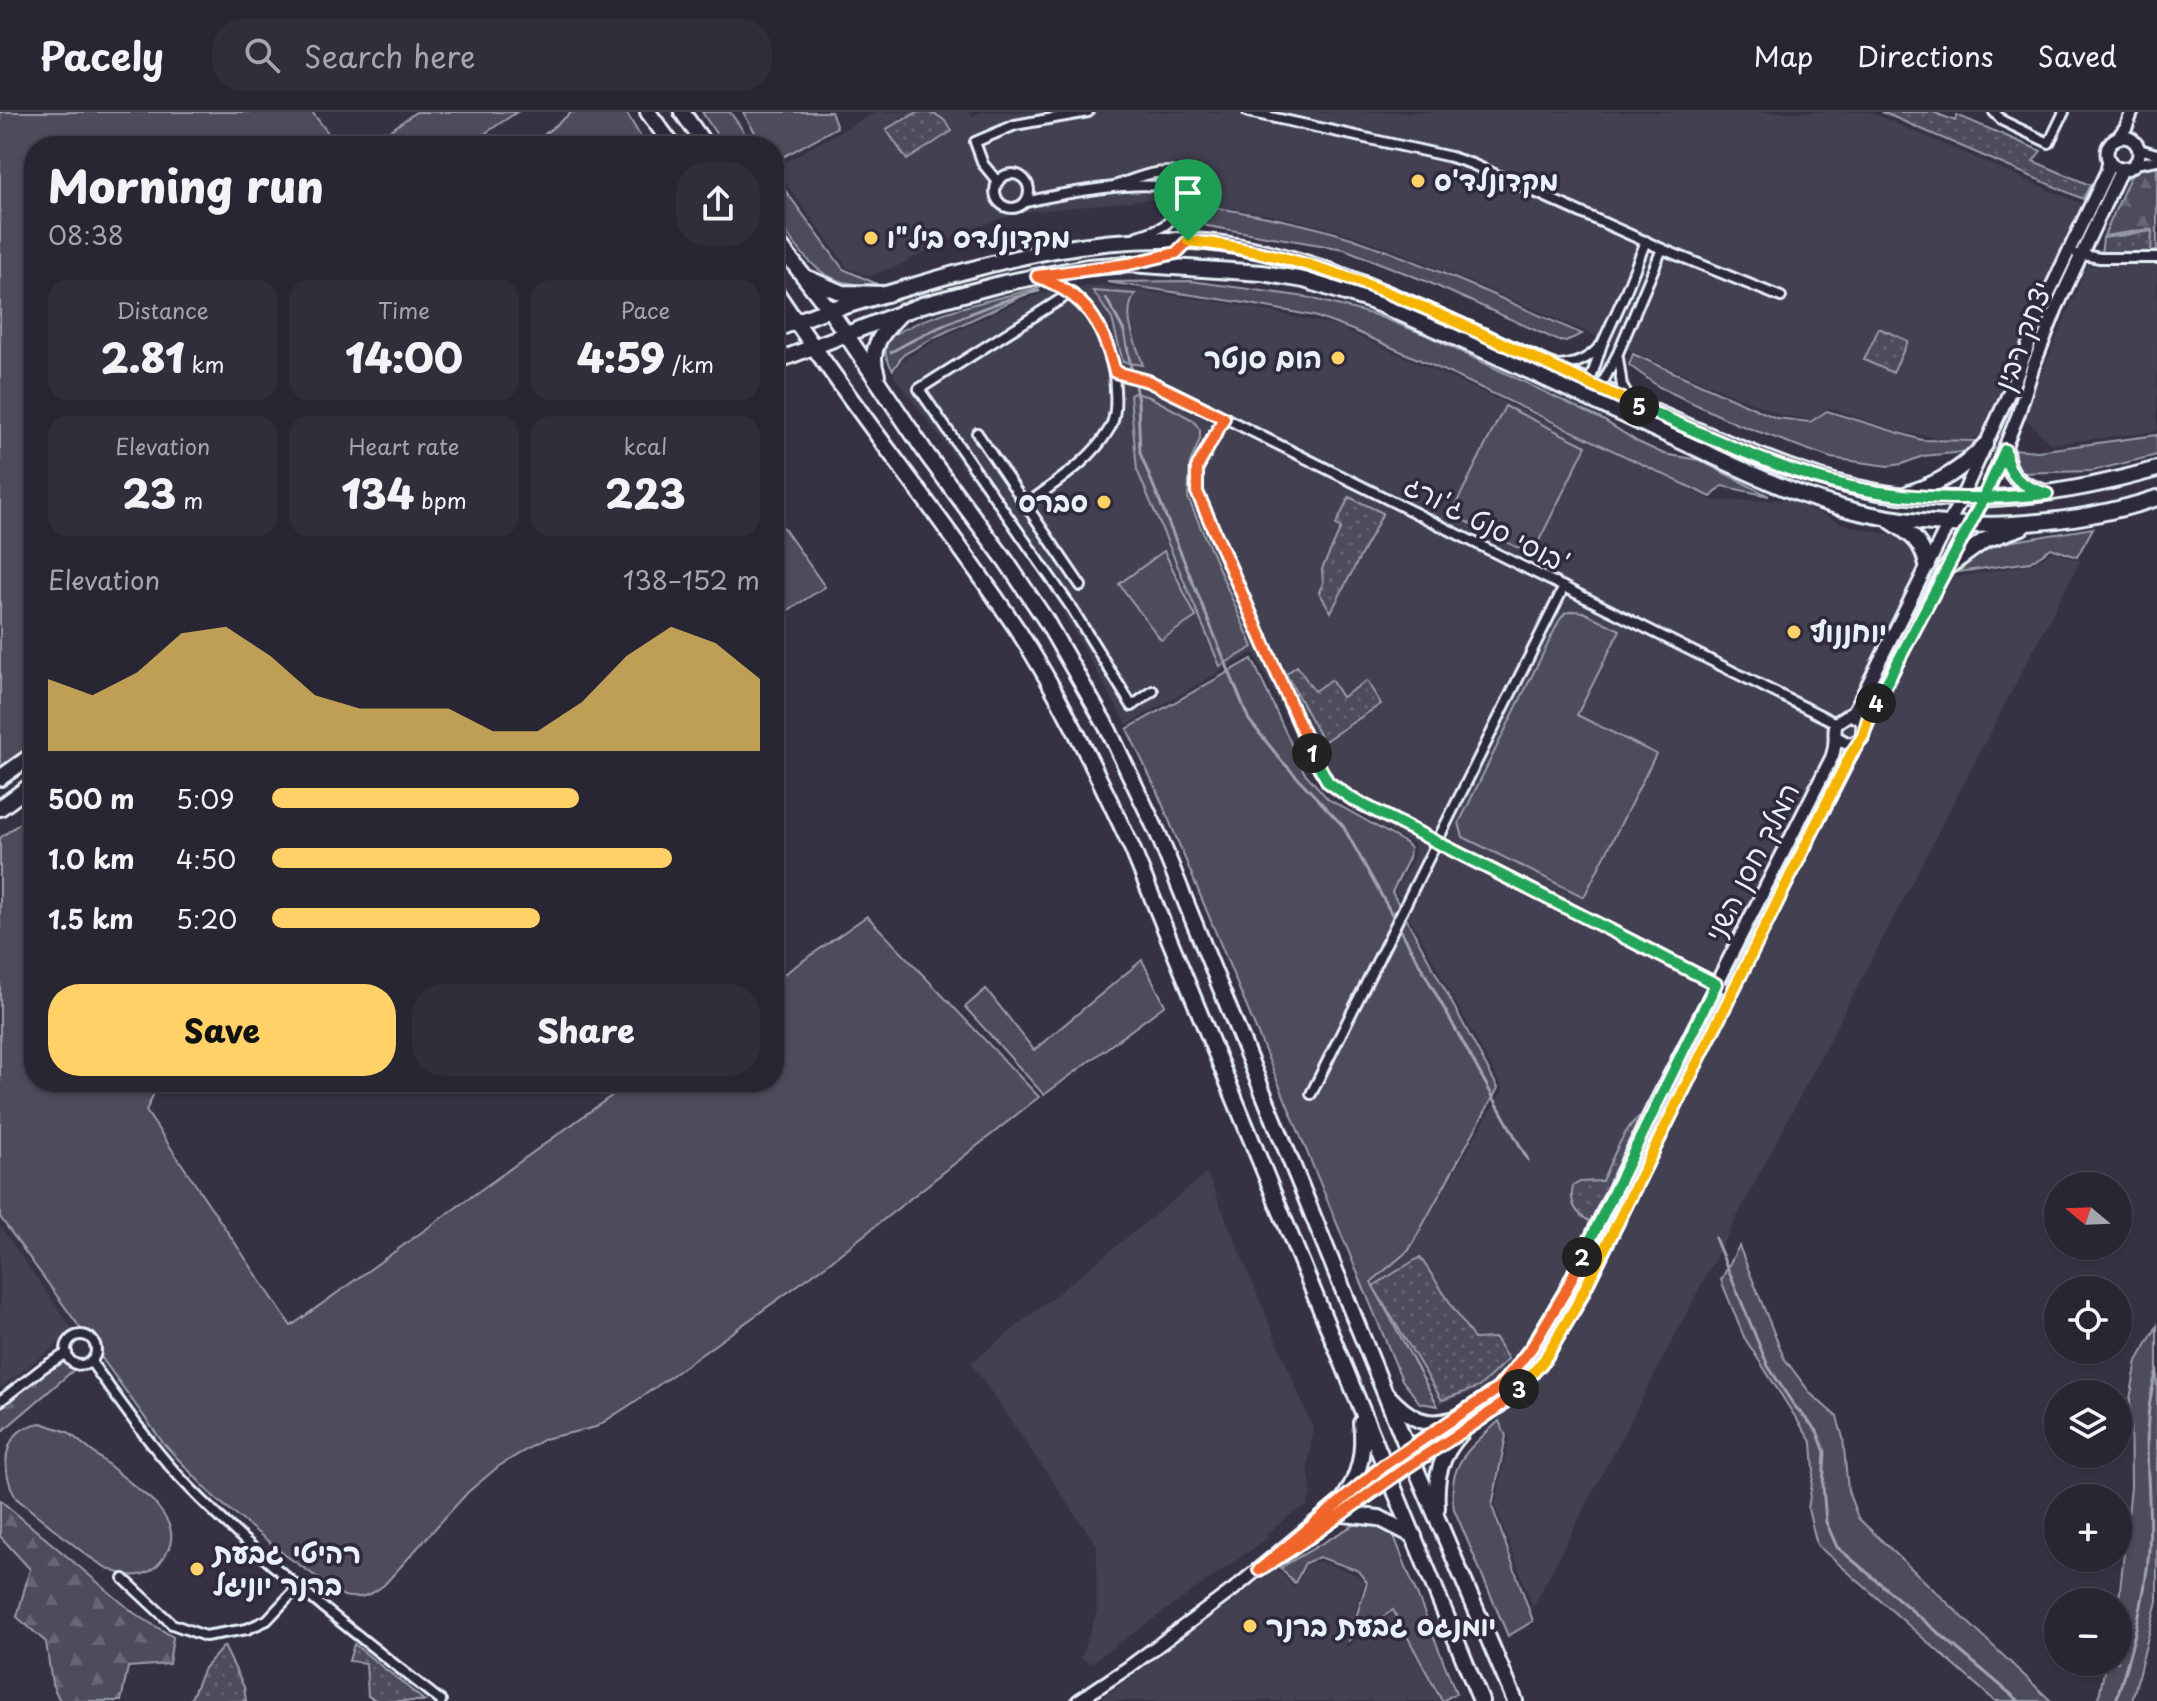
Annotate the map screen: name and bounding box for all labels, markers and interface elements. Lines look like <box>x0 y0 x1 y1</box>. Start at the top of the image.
search box <box>212 19 772 91</box>
text: Pacely <box>40 27 164 84</box>
icon: search <box>240 33 284 77</box>
text: Search here <box>304 33 476 78</box>
text: Map <box>1754 34 1813 77</box>
text: Directions <box>1857 34 1994 77</box>
text: Saved <box>2038 34 2117 77</box>
text: Morning run <box>48 152 324 218</box>
place label: מקדונלד'ס <box>1434 158 1559 201</box>
pin <box>1154 159 1222 241</box>
button: share <box>676 162 760 246</box>
icon: arrive <box>1166 171 1210 215</box>
marker: מקדונלד'ס <box>1409 172 1427 190</box>
text: 08:38 <box>48 215 124 254</box>
place label: מקדונלדס ביל"ו <box>887 215 1070 258</box>
marker: מקדונלדס ביל"ו <box>862 229 880 247</box>
street label: יצחק רבין <box>1981 274 2062 396</box>
text: Distance <box>117 293 209 326</box>
text: Time <box>378 293 430 326</box>
text: Pace <box>620 293 670 326</box>
text: 2.81 <box>101 326 184 387</box>
text: 14:00 <box>345 326 463 387</box>
text: 4:59 <box>577 326 665 387</box>
place label: הום סנטר <box>1204 335 1322 378</box>
text: km <box>184 347 225 380</box>
text: /km <box>665 347 714 380</box>
marker: הום סנטר <box>1329 349 1347 367</box>
pin: 5 <box>1619 386 1659 426</box>
text: 5 <box>1632 389 1646 422</box>
text: Elevation <box>115 429 210 462</box>
text: Heart rate <box>348 429 460 462</box>
text: kcal <box>623 429 667 462</box>
text: 23 <box>122 462 176 523</box>
text: 134 <box>341 462 414 523</box>
text: 223 <box>605 462 686 523</box>
street label: בוסי סנט ג'ורג' <box>1397 462 1578 583</box>
place label: סברס <box>1018 479 1088 522</box>
text: m <box>176 483 203 516</box>
text: bpm <box>414 483 467 516</box>
marker: סברס <box>1095 493 1113 511</box>
text: Elevation <box>48 560 160 599</box>
text: 138–152 m <box>623 560 760 599</box>
place label: יוחננוף <box>1810 609 1887 652</box>
marker: יוחננוף <box>1785 623 1803 641</box>
pin: 4 <box>1856 683 1896 723</box>
text: 4 <box>1869 686 1883 719</box>
pin: 1 <box>1292 733 1332 773</box>
text: 1 <box>1307 736 1317 769</box>
street label: המלך חסן השני <box>1692 774 1809 948</box>
text: 500 m <box>48 779 134 818</box>
text: 5:09 <box>176 779 234 818</box>
text: 1.0 km <box>48 839 135 878</box>
text: 4:50 <box>176 839 236 878</box>
text: 1.5 km <box>48 899 134 938</box>
text: 5:20 <box>176 899 237 938</box>
button: Save <box>48 984 396 1076</box>
button: Share <box>412 984 760 1076</box>
north arrow <box>2044 1172 2132 1260</box>
map controls <box>2044 1172 2132 1676</box>
pin: 2 <box>1562 1237 1602 1277</box>
text: 2 <box>1574 1240 1590 1273</box>
button: locate <box>2044 1276 2132 1364</box>
pin: 3 <box>1499 1369 1539 1409</box>
text: 3 <box>1512 1372 1526 1405</box>
button: layers <box>2044 1380 2132 1468</box>
button: + <box>2044 1484 2132 1572</box>
place label: רהיטי גבעת ברנר יוניגל <box>211 1530 361 1605</box>
marker: רהיטי גבעת ברנר יוניגל <box>188 1560 206 1578</box>
button: − <box>2044 1588 2132 1676</box>
place label: יומנגס גבעת ברנר <box>1266 1603 1496 1646</box>
marker: יומנגס גבעת ברנר <box>1241 1617 1259 1635</box>

